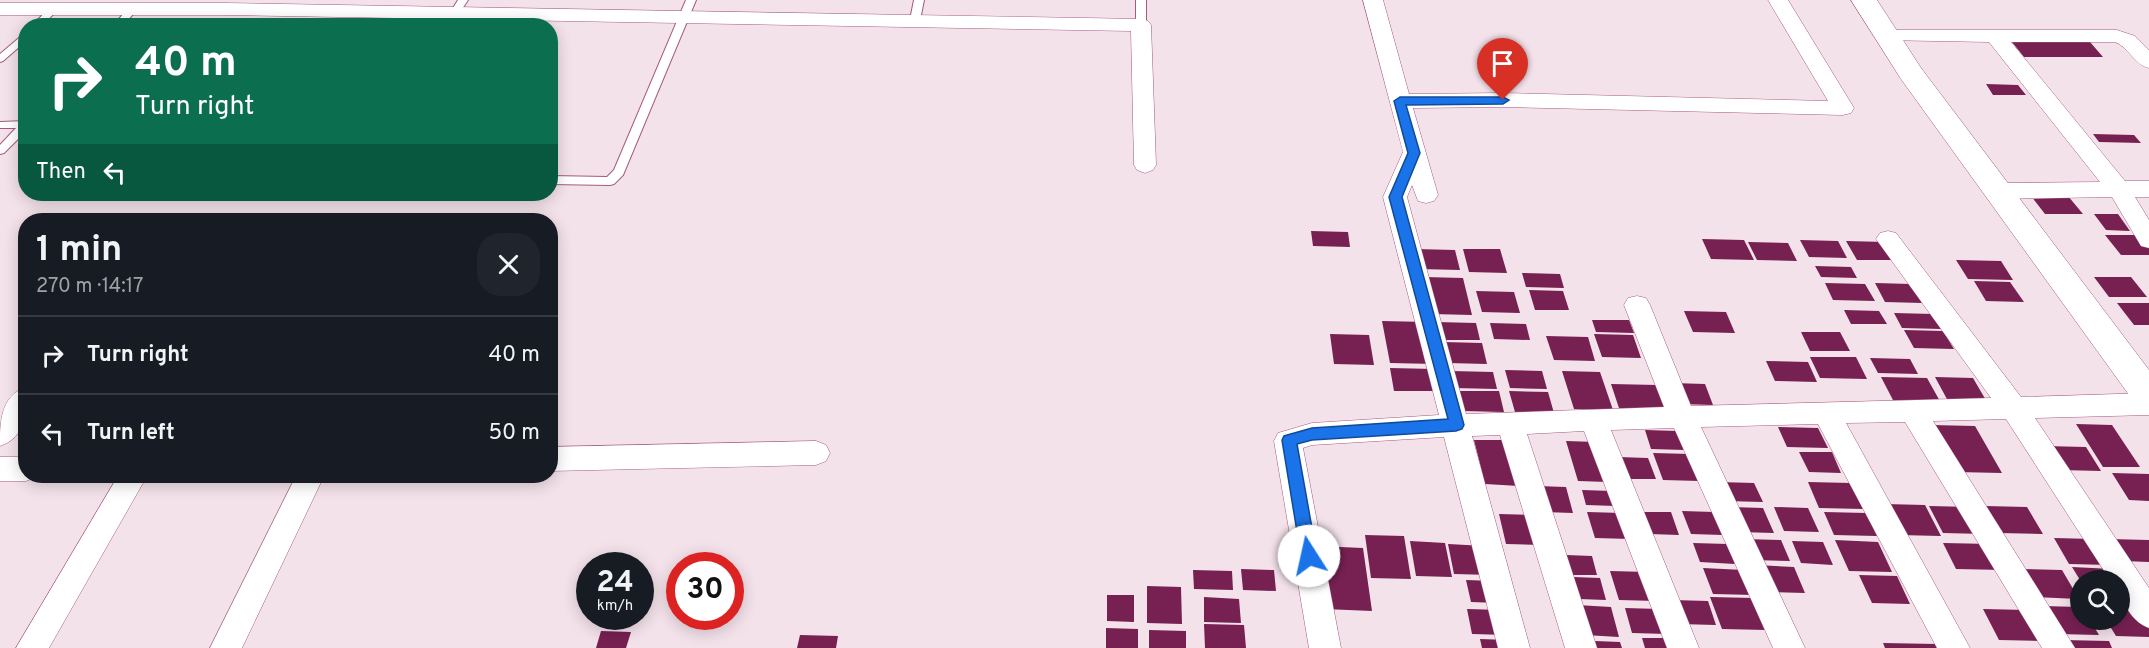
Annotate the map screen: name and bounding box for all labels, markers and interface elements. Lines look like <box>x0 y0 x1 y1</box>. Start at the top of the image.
text: 40 m <box>135 38 237 91</box>
pin <box>1477 38 1528 100</box>
icon: right <box>36 42 114 120</box>
icon: arrive <box>1486 47 1519 80</box>
text: Turn right <box>135 90 254 124</box>
icon: left <box>98 156 131 189</box>
text: Then <box>36 159 86 186</box>
text: 1 min <box>36 228 122 274</box>
button: close <box>477 233 540 296</box>
text: 270 m · 14:17 <box>36 274 144 300</box>
icon: right <box>36 339 69 372</box>
text: Turn right <box>87 342 189 369</box>
text: 40 m <box>488 342 540 369</box>
icon: left <box>36 417 69 450</box>
text: Turn left <box>87 420 175 447</box>
text: 50 m <box>488 420 540 447</box>
position arrow <box>1277 524 1341 588</box>
speed limit sign: 30 <box>666 552 744 630</box>
text: 24 <box>596 565 634 602</box>
map controls <box>2070 570 2130 630</box>
button: search <box>2070 570 2130 630</box>
text: km/h <box>597 597 633 616</box>

